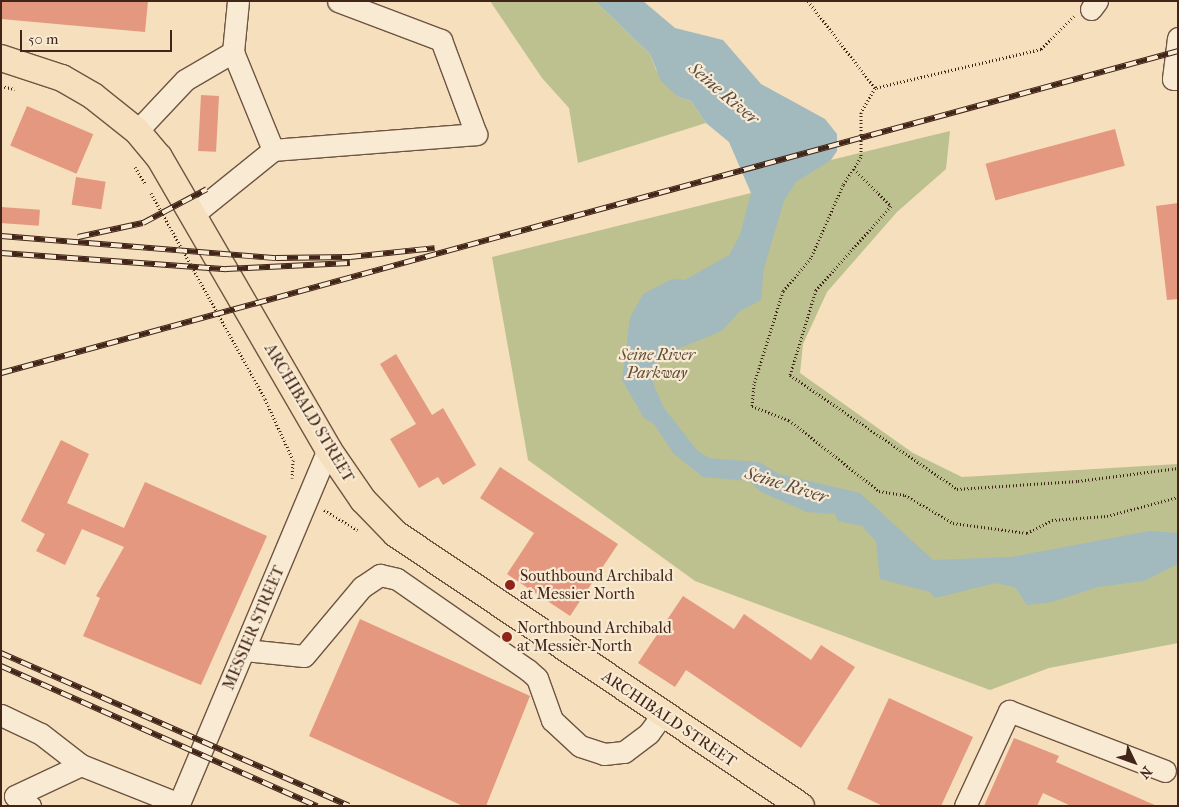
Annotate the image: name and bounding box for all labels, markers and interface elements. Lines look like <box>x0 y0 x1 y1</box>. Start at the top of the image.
scale bar <box>22 20 175 52</box>
text: 50 m <box>28 30 58 48</box>
water label: Seine River <box>683 58 763 130</box>
street label: ARCHIBALD STREET <box>260 340 358 486</box>
park label: Seine River Parkway <box>619 345 695 383</box>
water label: Seine River <box>742 463 830 509</box>
street label: MESSIER STREET <box>219 563 289 693</box>
place label: Southbound Archibald at Messier North <box>520 566 673 604</box>
marker: Southbound Archibald at Messier North <box>504 579 516 591</box>
place label: Northbound Archibald at Messier North <box>517 618 672 656</box>
marker: Northbound Archibald at Messier North <box>501 631 513 643</box>
street label: ARCHIBALD STREET <box>598 667 740 771</box>
north arrow <box>1109 737 1159 787</box>
text: N <box>1136 763 1155 782</box>

